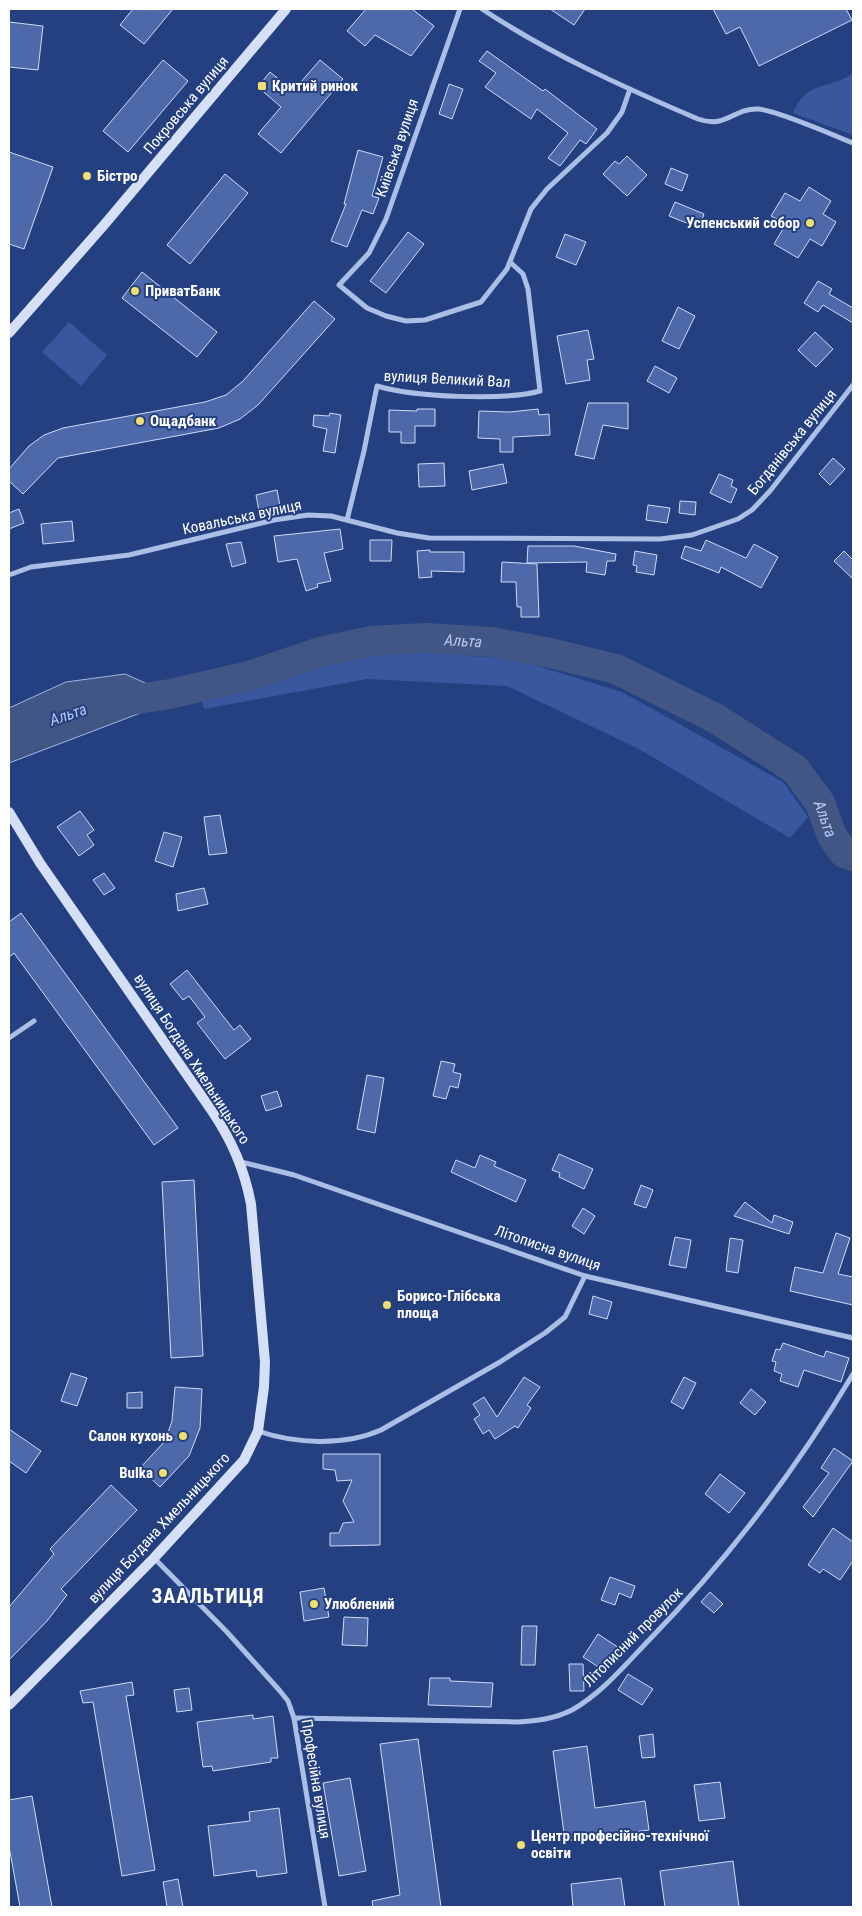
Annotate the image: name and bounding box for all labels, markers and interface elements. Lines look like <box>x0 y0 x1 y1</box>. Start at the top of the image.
street label: Покровська вулиця <box>140 52 232 158</box>
place label: Критий ринок <box>272 77 359 95</box>
marker: Критий ринок <box>256 80 268 92</box>
street label: Київська вулиця <box>372 96 422 200</box>
place label: Бістро <box>97 167 138 185</box>
marker: Бістро <box>81 170 93 182</box>
place label: Успенський собор <box>686 214 800 232</box>
marker: Успенський собор <box>804 217 816 229</box>
place label: ПриватБанк <box>145 282 221 300</box>
marker: ПриватБанк <box>129 285 141 297</box>
street label: вулиця Великий Вал <box>383 367 511 391</box>
street label: Богданівська вулиця <box>744 386 840 498</box>
place label: Ощадбанк <box>150 412 217 430</box>
marker: Ощадбанк <box>134 415 146 427</box>
street label: Ковальська вулиця <box>181 496 303 538</box>
water label: Альта <box>443 630 483 651</box>
water label: Альта <box>46 699 89 730</box>
water label: Альта <box>810 797 841 840</box>
street label: вулиця Богдана Хмельницького <box>130 970 254 1148</box>
street label: Літописна вулиця <box>493 1221 603 1275</box>
place label: Борисо-Глібська площа <box>397 1287 501 1322</box>
marker: Борисо-Глібська площа <box>381 1299 393 1311</box>
place label: Салон кухонь <box>88 1427 174 1445</box>
marker: Салон кухонь <box>177 1430 189 1442</box>
street label: вулиця Богдана Хмельницького <box>84 1449 234 1607</box>
place label: Bulka <box>119 1464 153 1482</box>
marker: Bulka <box>157 1467 169 1479</box>
district label: ЗААЛЬТИЦЯ <box>152 1584 264 1608</box>
street label: Літописний провулок <box>580 1584 686 1690</box>
place label: Улюблений <box>324 1595 394 1613</box>
marker: Улюблений <box>308 1598 320 1610</box>
street label: Професійна вулиця <box>298 1718 334 1840</box>
place label: Центр професійно-технічної освіти <box>531 1827 710 1862</box>
marker: Центр професійно-технічної освіти <box>515 1839 527 1851</box>

